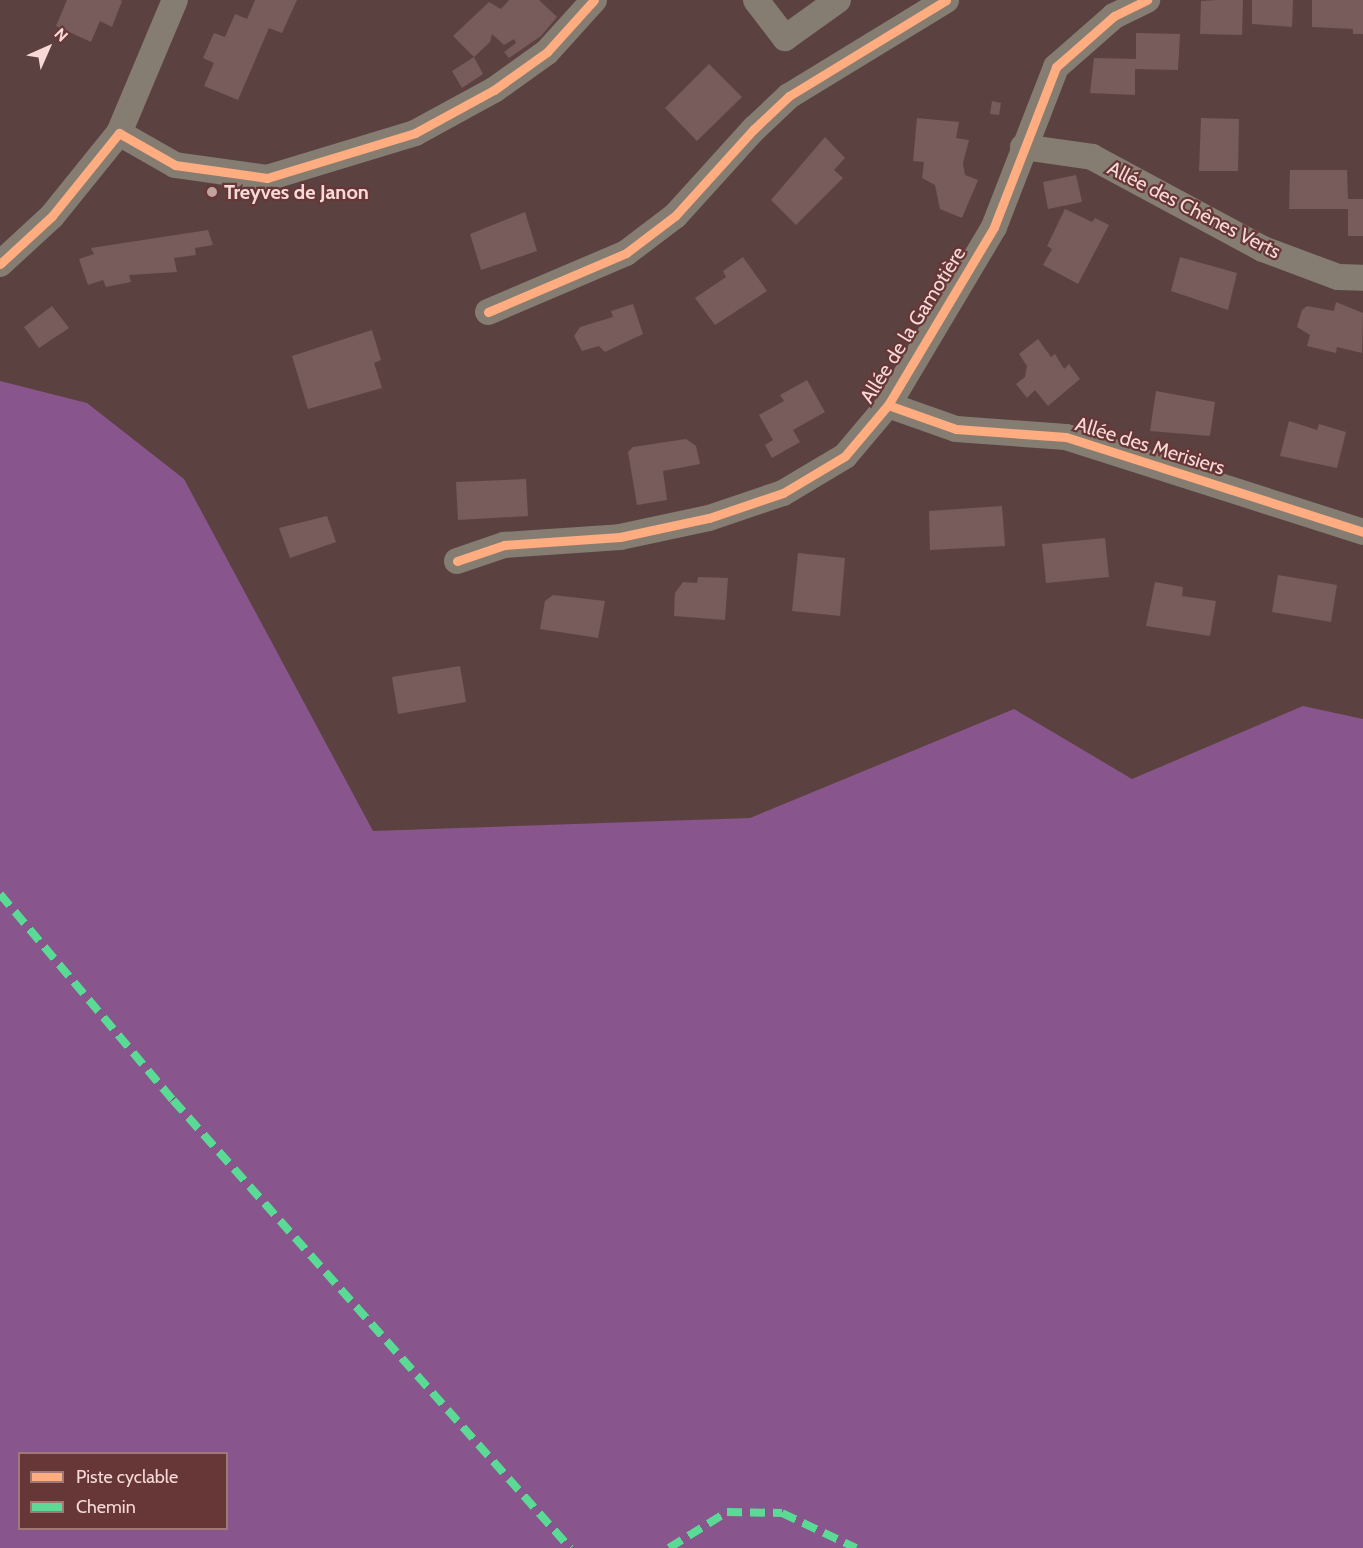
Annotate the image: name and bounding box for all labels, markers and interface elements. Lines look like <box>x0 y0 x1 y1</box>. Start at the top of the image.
north arrow <box>18 18 78 78</box>
text: N <box>50 24 72 46</box>
street label: Allée des Chênes Verts <box>1104 156 1284 264</box>
place label: Treyves de Janon <box>224 180 369 204</box>
marker: Treyves de Janon <box>205 185 219 199</box>
street label: Allée de la Gamotière <box>855 242 971 408</box>
street label: Allée des Merisiers <box>1072 412 1228 480</box>
legend <box>18 1452 228 1530</box>
text: Piste cyclable <box>76 1466 178 1488</box>
text: Chemin <box>76 1496 136 1518</box>

